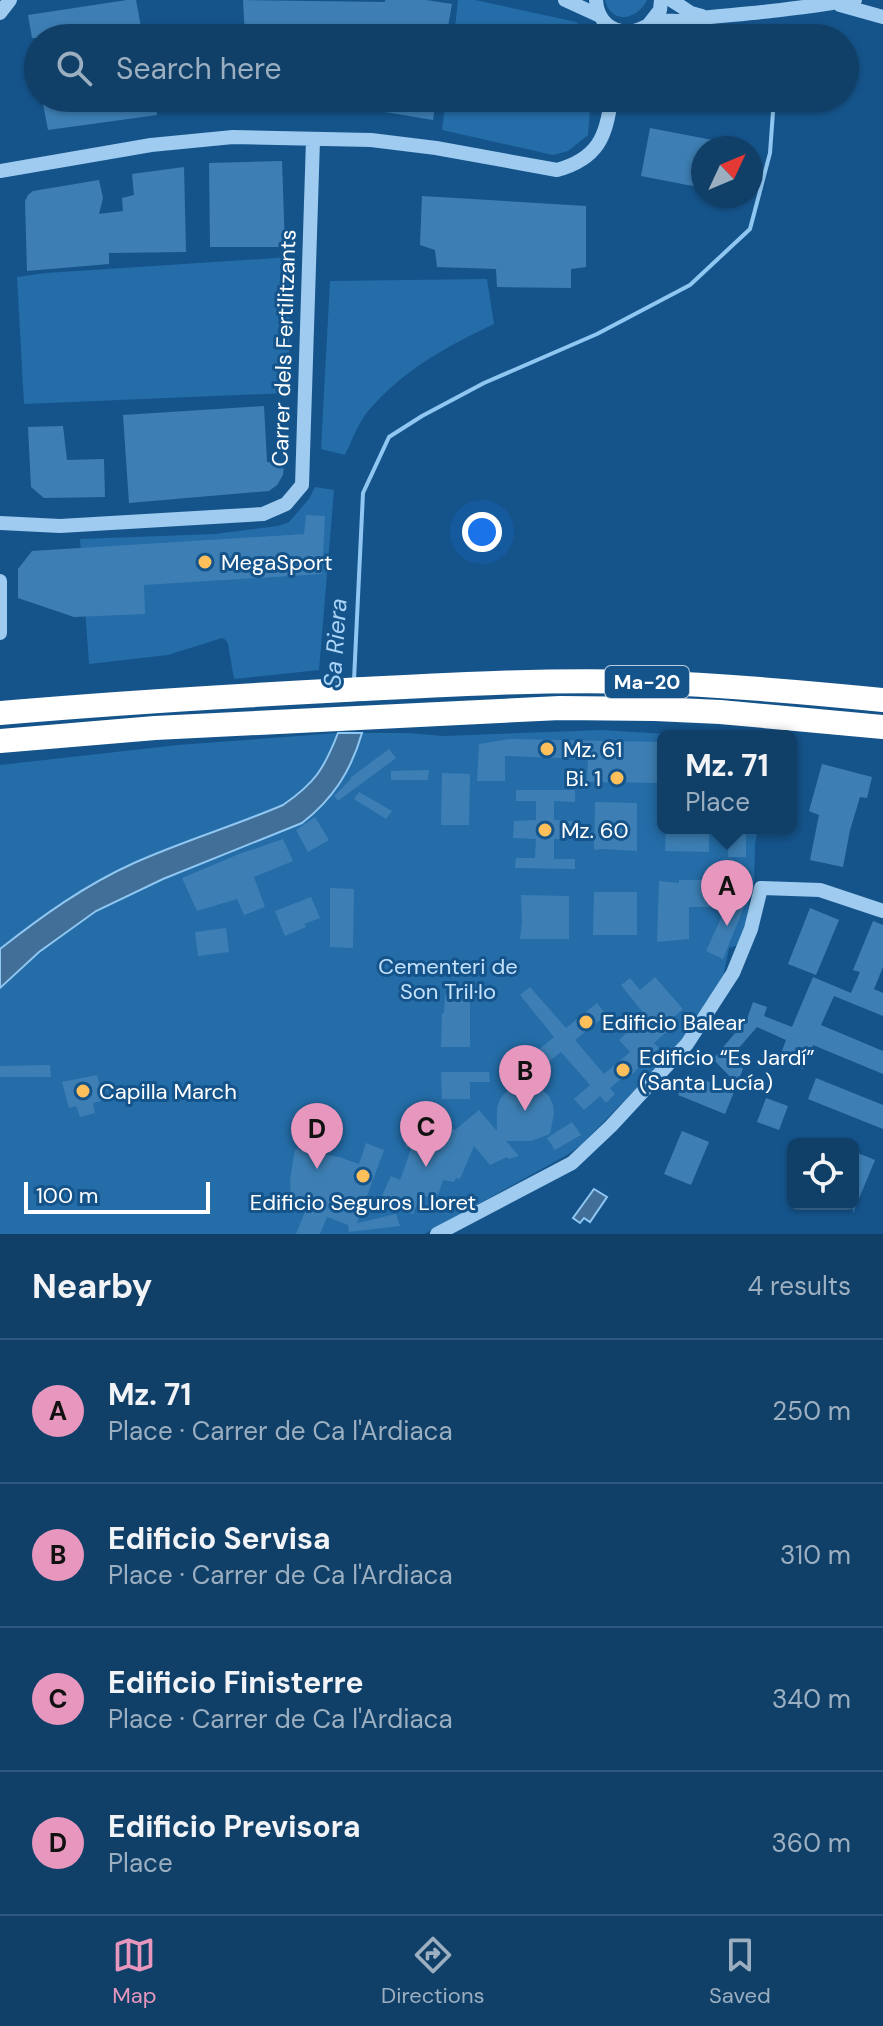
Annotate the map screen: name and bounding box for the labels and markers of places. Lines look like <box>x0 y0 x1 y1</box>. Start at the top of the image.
place label: MegaSport <box>221 548 333 577</box>
marker: MegaSport <box>196 553 214 571</box>
place label: Mz. 61 <box>563 735 622 764</box>
marker: Mz. 61 <box>538 740 556 758</box>
place label: Bi. 1 <box>565 764 601 793</box>
marker: Bi. 1 <box>608 769 626 787</box>
place label: Mz. 60 <box>561 816 629 845</box>
marker: Mz. 60 <box>536 821 554 839</box>
pin: A <box>701 860 753 926</box>
place label: Edificio Balear <box>602 1008 745 1037</box>
marker: Edificio Balear <box>577 1013 595 1031</box>
place label: Edificio “Es Jardí” (Santa Lucía) <box>639 1043 815 1097</box>
pin: B <box>499 1045 551 1111</box>
marker: Edificio “Es Jardí” (Santa Lucía) <box>614 1061 632 1079</box>
place label: Capilla March <box>99 1077 237 1106</box>
marker: Capilla March <box>74 1082 92 1100</box>
pin: C <box>400 1101 452 1167</box>
pin: D <box>291 1103 343 1169</box>
marker: Edificio Seguros Lloret <box>354 1167 372 1185</box>
place label: Edificio Seguros Lloret <box>250 1188 476 1217</box>

